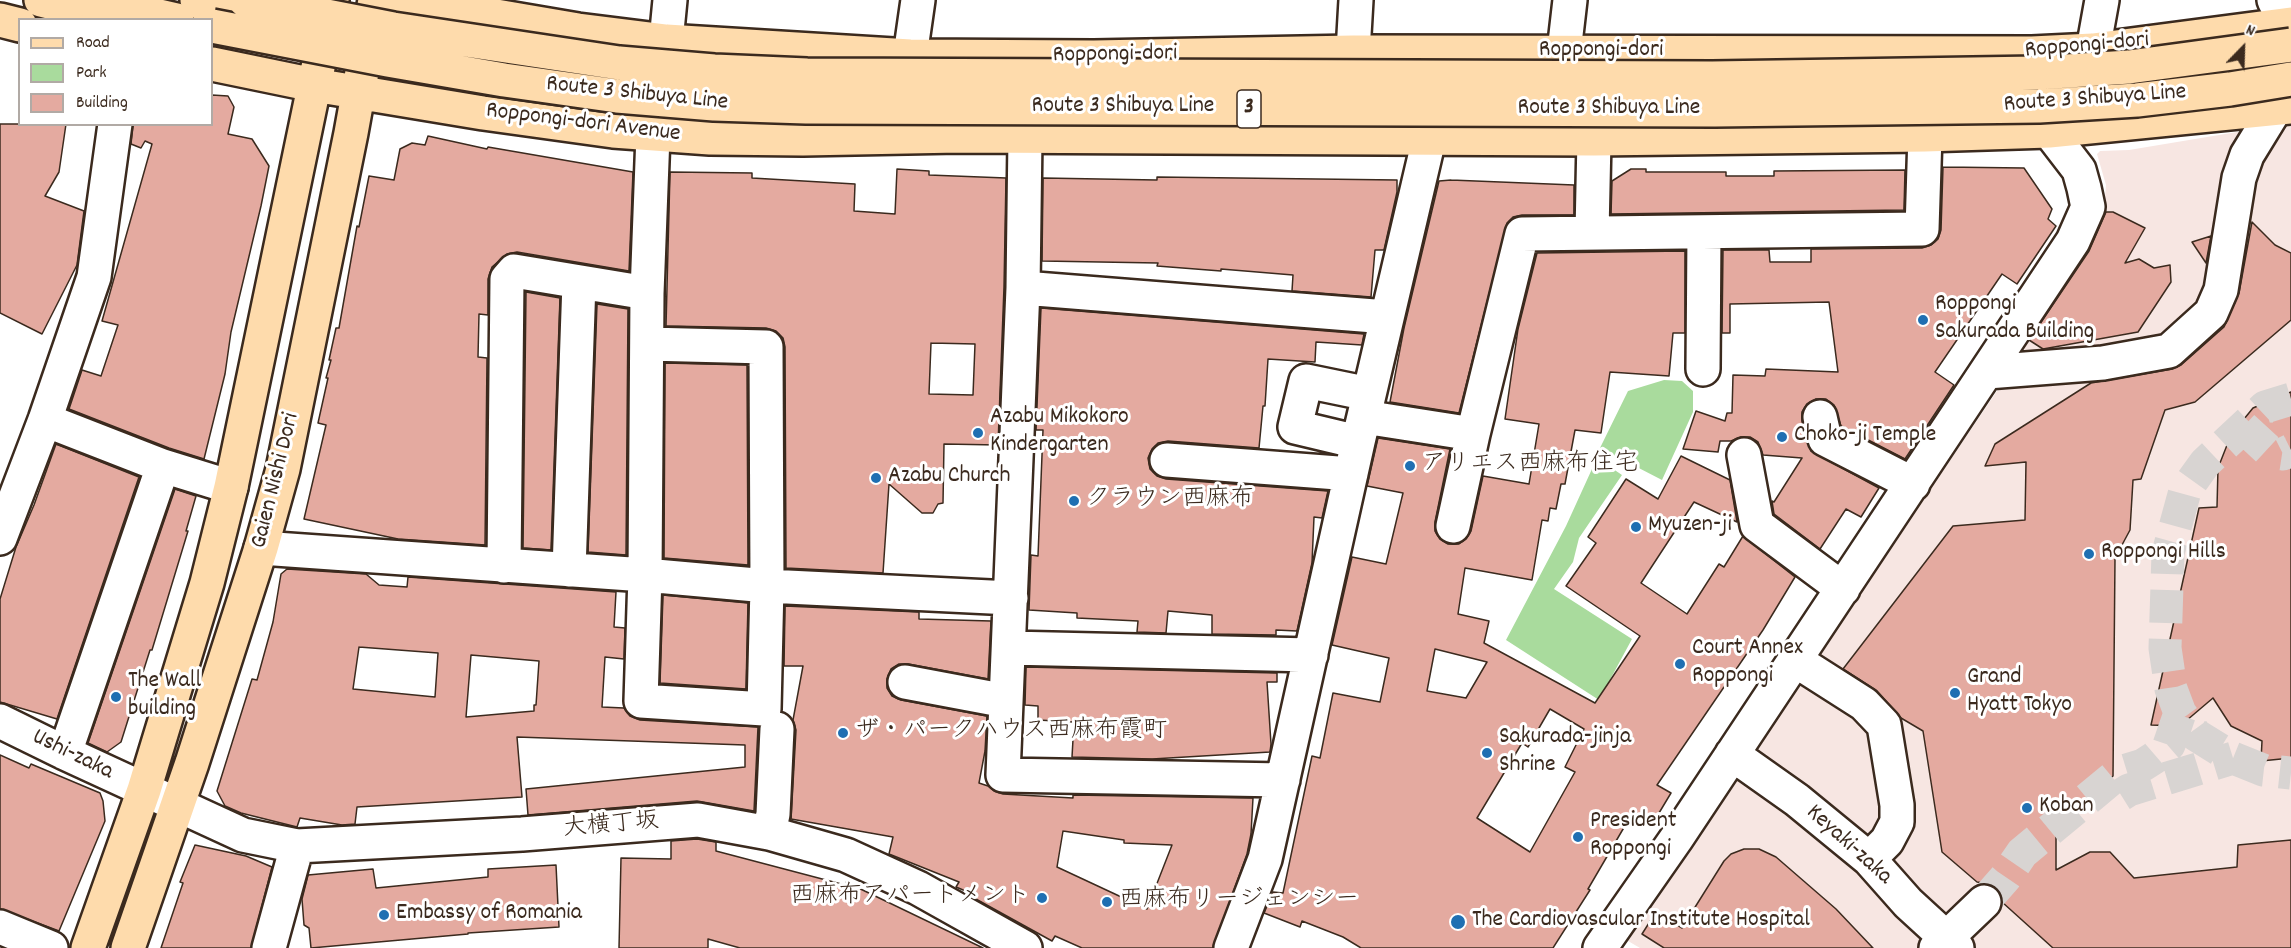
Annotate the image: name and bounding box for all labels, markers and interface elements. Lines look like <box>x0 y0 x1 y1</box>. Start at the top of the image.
legend <box>18 18 213 126</box>
north arrow <box>2213 18 2273 78</box>
text: N <box>2242 19 2258 43</box>
street label: Roppongi-dori <box>2024 27 2150 67</box>
text: Road <box>76 31 110 56</box>
street label: Roppongi-dori <box>1539 38 1663 66</box>
street label: Roppongi-dori <box>1052 41 1178 71</box>
text: Park <box>76 61 107 86</box>
street label: Route 3 Shibuya Line <box>545 71 729 119</box>
street label: Route 3 Shibuya Line <box>2003 79 2187 121</box>
road number: 3 <box>1237 90 1261 128</box>
text: Building <box>76 91 128 116</box>
street label: Route 3 Shibuya Line <box>1032 94 1214 122</box>
street label: Route 3 Shibuya Line <box>1518 96 1700 124</box>
street label: Roppongi-dori Avenue <box>484 98 682 150</box>
place label: Roppongi Sakurada Building <box>1935 292 2094 348</box>
marker: Roppongi Sakurada Building <box>1916 313 1930 327</box>
place label: Azabu Mikokoro Kindergarten <box>990 405 1129 461</box>
street label: Gaien Nishi Dori <box>246 410 308 552</box>
place label: Choko-ji Temple <box>1794 423 1936 451</box>
marker: Azabu Mikokoro Kindergarten <box>971 426 985 440</box>
marker: Choko-ji Temple <box>1775 430 1789 444</box>
place label: アリエス西麻布住宅 <box>1422 452 1638 480</box>
marker: アリエス西麻布住宅 <box>1403 459 1417 473</box>
place label: Azabu Church <box>888 464 1010 492</box>
marker: Azabu Church <box>869 471 883 485</box>
place label: クラウン西麻布 <box>1086 487 1254 515</box>
marker: クラウン西麻布 <box>1067 494 1081 508</box>
place label: Myuzen-ji <box>1648 513 1732 541</box>
marker: Myuzen-ji <box>1629 520 1643 534</box>
place label: Roppongi Hills <box>2101 540 2226 568</box>
marker: Roppongi Hills <box>2082 547 2096 561</box>
place label: Court Annex Roppongi <box>1692 636 1803 692</box>
marker: Court Annex Roppongi <box>1673 657 1687 671</box>
place label: Grand Hyatt Tokyo <box>1967 665 2072 721</box>
place label: The Wall building <box>128 669 201 725</box>
marker: Grand Hyatt Tokyo <box>1948 686 1962 700</box>
marker: The Wall building <box>109 690 123 704</box>
place label: ザ・パークハウス西麻布霞町 <box>855 719 1167 747</box>
street label: Ushi-zaka <box>27 724 117 788</box>
place label: Sakurada-jinja Shrine <box>1499 725 1631 781</box>
marker: ザ・パークハウス西麻布霞町 <box>836 726 850 740</box>
marker: Sakurada-jinja Shrine <box>1480 746 1494 760</box>
place label: Koban <box>2039 794 2094 822</box>
street label: Keyaki-zaka <box>1799 800 1897 892</box>
marker: Koban <box>2020 801 2034 815</box>
street label: 大横丁坂 <box>562 808 660 846</box>
place label: President Roppongi <box>1590 809 1677 865</box>
marker: President Roppongi <box>1571 830 1585 844</box>
place label: 西麻布アパートメント <box>790 884 1030 912</box>
place label: 西麻布リージェンシー <box>1119 888 1359 916</box>
marker: 西麻布アパートメント <box>1035 891 1049 905</box>
marker: 西麻布リージェンシー <box>1100 895 1114 909</box>
place label: Embassy of Romania <box>396 901 582 929</box>
marker: Embassy of Romania <box>377 908 391 922</box>
place label: The Cardiovascular Institute Hospital <box>1472 908 1810 936</box>
marker: The Cardiovascular Institute Hospital <box>1449 913 1467 931</box>

